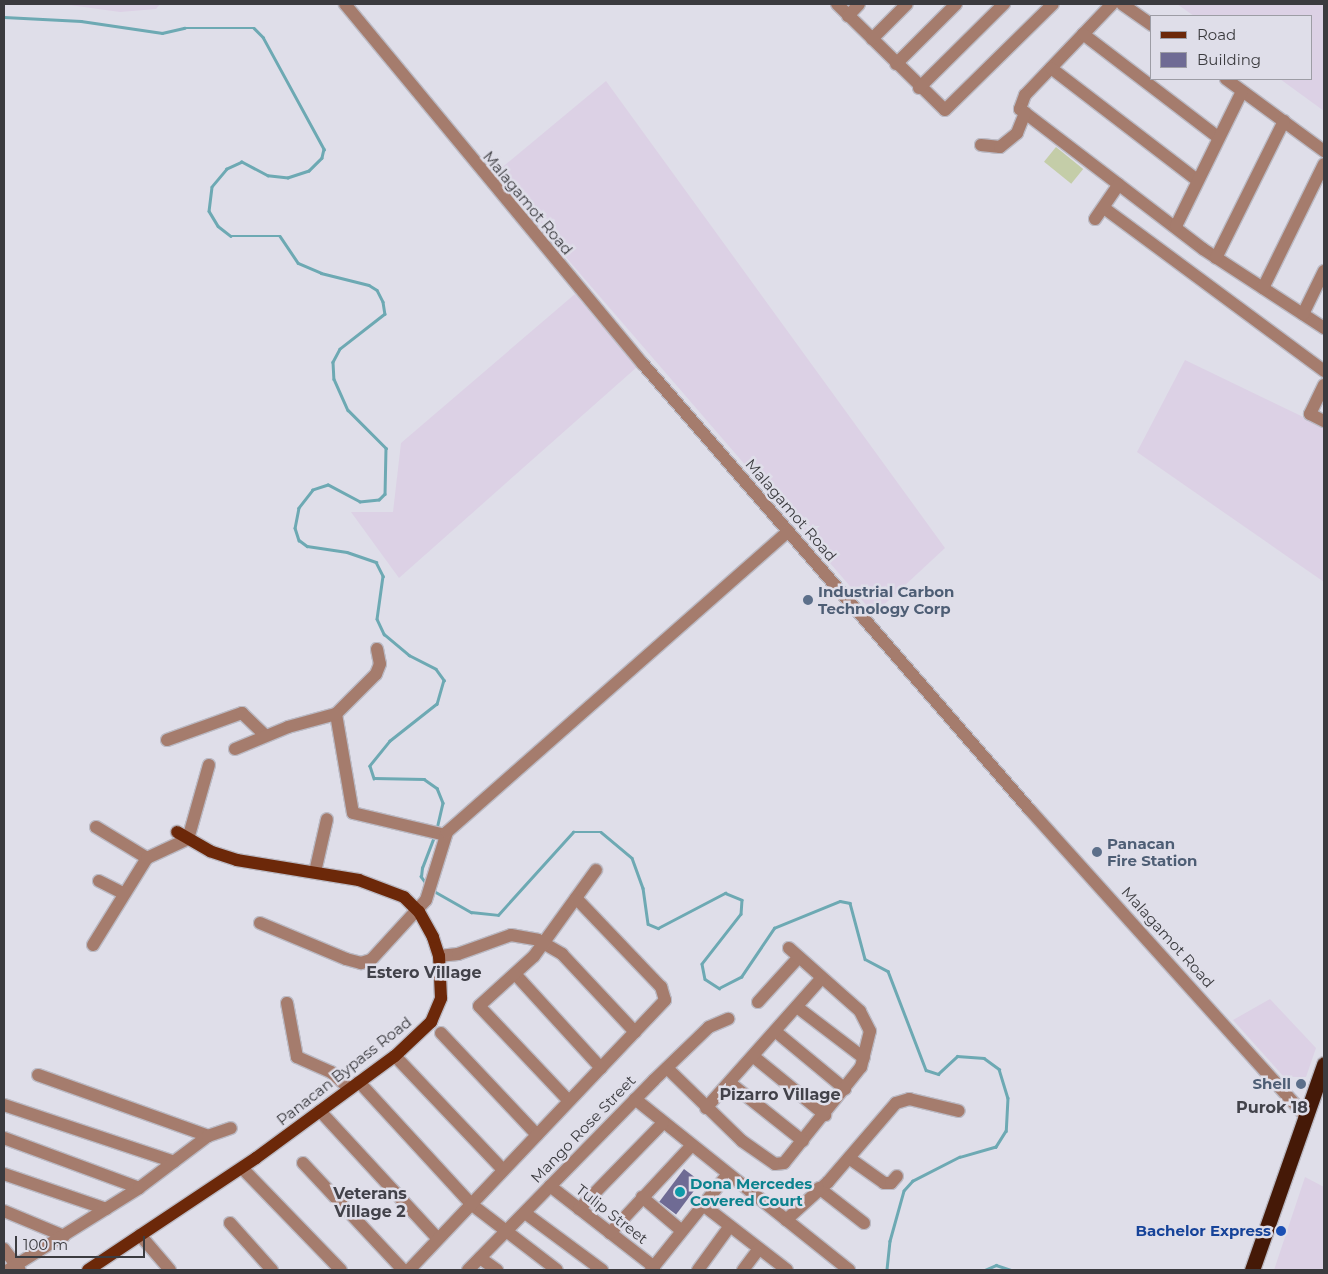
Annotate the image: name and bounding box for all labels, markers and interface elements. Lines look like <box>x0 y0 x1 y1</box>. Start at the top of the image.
legend <box>1150 15 1313 80</box>
text: Road <box>1197 25 1236 44</box>
text: Building <box>1197 50 1261 69</box>
street label: Malagamot Road <box>479 148 577 258</box>
street label: Malagamot Road <box>742 455 840 565</box>
place label: Industrial Carbon Technology Corp <box>818 582 954 617</box>
marker: Industrial Carbon Technology Corp <box>802 594 814 606</box>
place label: Panacan Fire Station <box>1107 834 1197 869</box>
marker: Panacan Fire Station <box>1091 846 1103 858</box>
street label: Malagamot Road <box>1118 883 1218 991</box>
district label: Estero Village <box>366 963 482 983</box>
street label: Panacan Bypass Road <box>273 1013 415 1129</box>
street label: Mango Rose Street <box>527 1071 639 1187</box>
place label: Shell <box>1253 1075 1291 1093</box>
marker: Shell <box>1295 1078 1307 1090</box>
district label: Pizarro Village <box>719 1085 841 1105</box>
district label: Purok 18 <box>1236 1098 1308 1118</box>
place label: Dona Mercedes Covered Court <box>690 1174 812 1209</box>
street label: Tulip Street <box>573 1180 651 1248</box>
district label: Veterans Village 2 <box>333 1184 407 1222</box>
marker: Dona Mercedes Covered Court <box>674 1186 686 1198</box>
place label: Bachelor Express <box>1135 1222 1271 1240</box>
marker: Bachelor Express <box>1275 1225 1287 1237</box>
scale bar <box>18 1226 148 1258</box>
text: 100 m <box>23 1235 68 1254</box>

